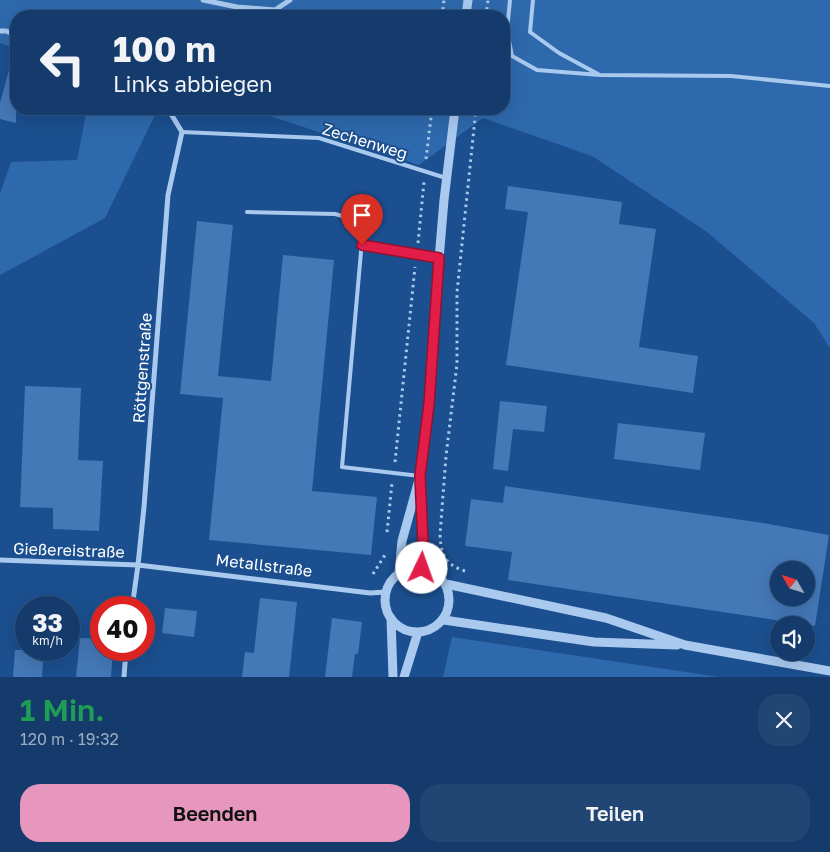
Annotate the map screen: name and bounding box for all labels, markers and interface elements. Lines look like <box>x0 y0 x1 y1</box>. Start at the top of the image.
text: 100 m <box>113 28 216 70</box>
icon: left <box>30 30 95 95</box>
text: Links abbiegen <box>113 70 273 97</box>
street label: Zechenweg <box>320 119 410 163</box>
pin <box>341 194 383 245</box>
icon: arrive <box>348 201 376 229</box>
street label: Röttgenstraße <box>128 312 156 424</box>
street label: Gießereistraße <box>13 538 125 562</box>
position arrow <box>395 541 447 593</box>
street label: Metallstraße <box>215 549 313 581</box>
north arrow <box>770 561 815 606</box>
map controls <box>770 561 815 661</box>
speed limit sign: 40 <box>90 596 155 661</box>
text: 33 <box>32 607 63 638</box>
button: sound <box>770 616 815 661</box>
text: km/h <box>32 633 63 648</box>
text: 1 Min. <box>20 692 105 728</box>
button: close <box>758 694 810 746</box>
text: 120 m · 19:32 <box>20 729 119 749</box>
button: Beenden <box>20 784 410 842</box>
button: Teilen <box>420 784 810 842</box>

